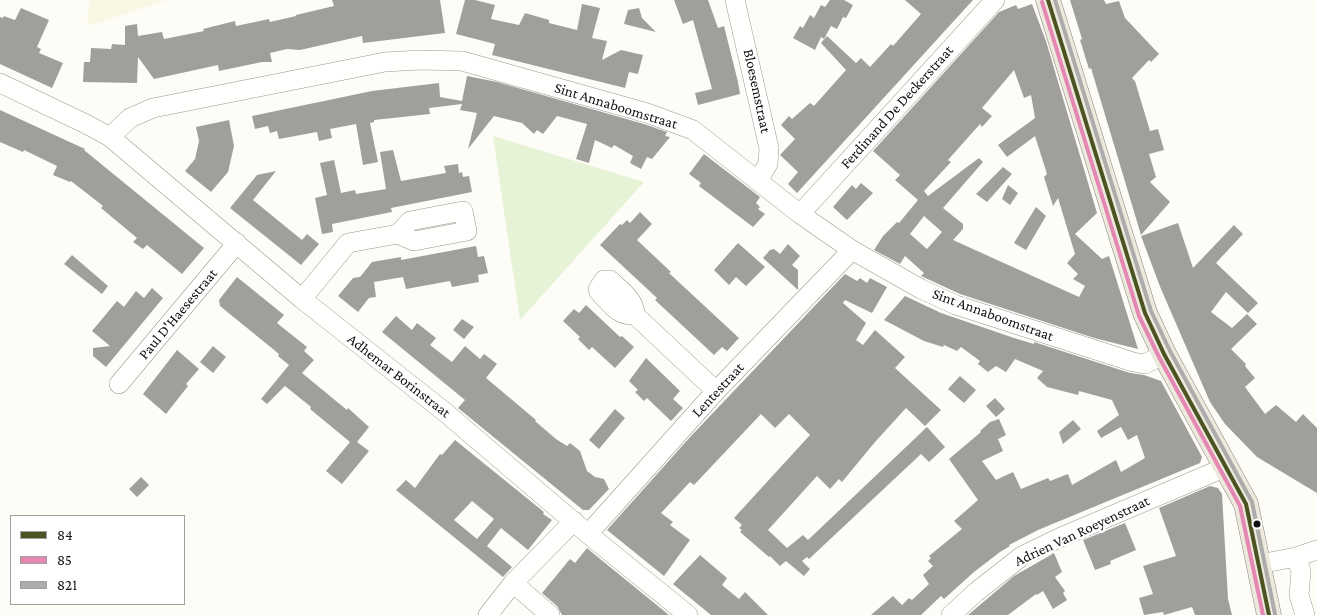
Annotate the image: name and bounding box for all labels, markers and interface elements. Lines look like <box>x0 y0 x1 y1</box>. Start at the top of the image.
street label: Ferdinand De Deckerstraat <box>837 42 957 172</box>
street label: Bloesemstraat <box>739 47 775 135</box>
street label: Sint Annaboomstraat <box>552 79 680 133</box>
street label: Paul D'Haesestraat <box>135 265 221 363</box>
street label: Sint Annaboomstraat <box>930 285 1056 345</box>
street label: Adhemar Borinstraat <box>344 330 454 422</box>
street label: Lentestraat <box>688 359 748 421</box>
street label: Adrien Van Roeyenstraat <box>1012 492 1152 570</box>
legend <box>10 515 185 605</box>
unlabelled marker <box>1252 519 1262 529</box>
text: 84 <box>57 527 73 543</box>
text: 85 <box>57 552 72 568</box>
text: 821 <box>57 577 77 593</box>

